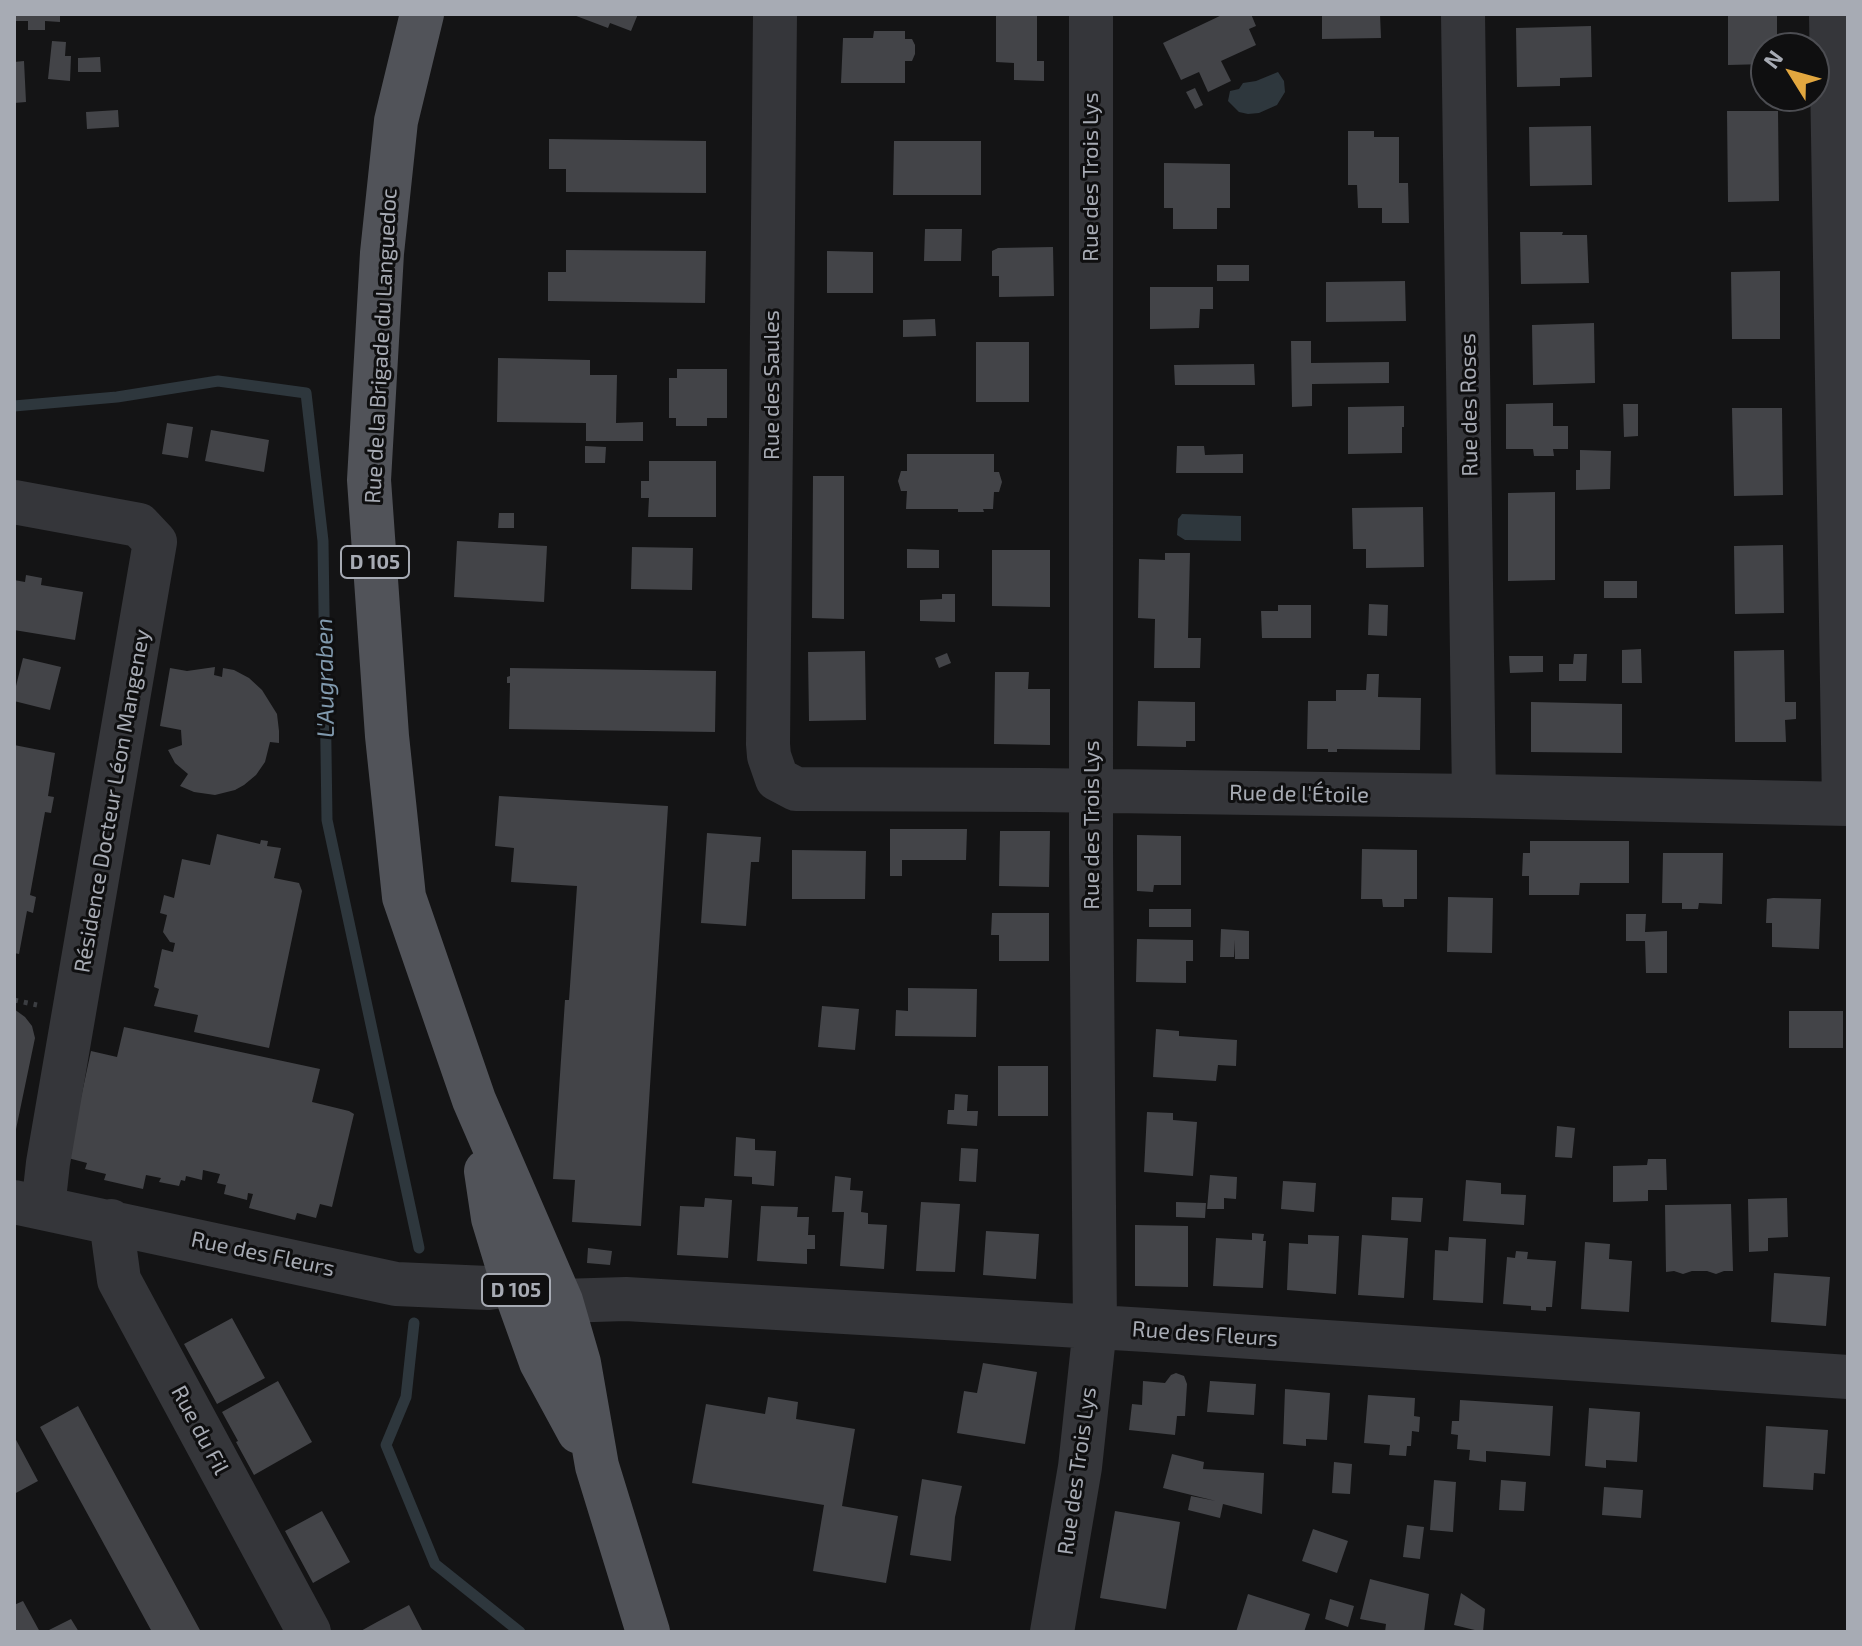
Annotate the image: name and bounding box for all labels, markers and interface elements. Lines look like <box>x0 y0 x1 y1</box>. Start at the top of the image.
north arrow <box>1750 32 1830 112</box>
text: N <box>1757 45 1788 73</box>
street label: Rue des Trois Lys <box>1078 92 1104 262</box>
street label: Rue de la Brigade du Languedoc <box>360 188 402 504</box>
street label: Rue des Saules <box>759 310 785 460</box>
street label: Rue des Roses <box>1455 333 1483 477</box>
road number: D 105 <box>341 546 409 578</box>
water label: L'Augraben <box>310 618 340 738</box>
street label: Résidence Docteur Léon Mangeney <box>69 627 155 975</box>
street label: Rue des Trois Lys <box>1079 740 1105 910</box>
street label: Rue de l'Étoile <box>1229 780 1369 808</box>
street label: Rue des Fleurs <box>189 1226 337 1282</box>
road number: D 105 <box>482 1274 550 1306</box>
street label: Rue des Fleurs <box>1131 1316 1279 1352</box>
street label: Rue du Fil <box>166 1381 234 1479</box>
street label: Rue des Trois Lys <box>1052 1385 1102 1557</box>

